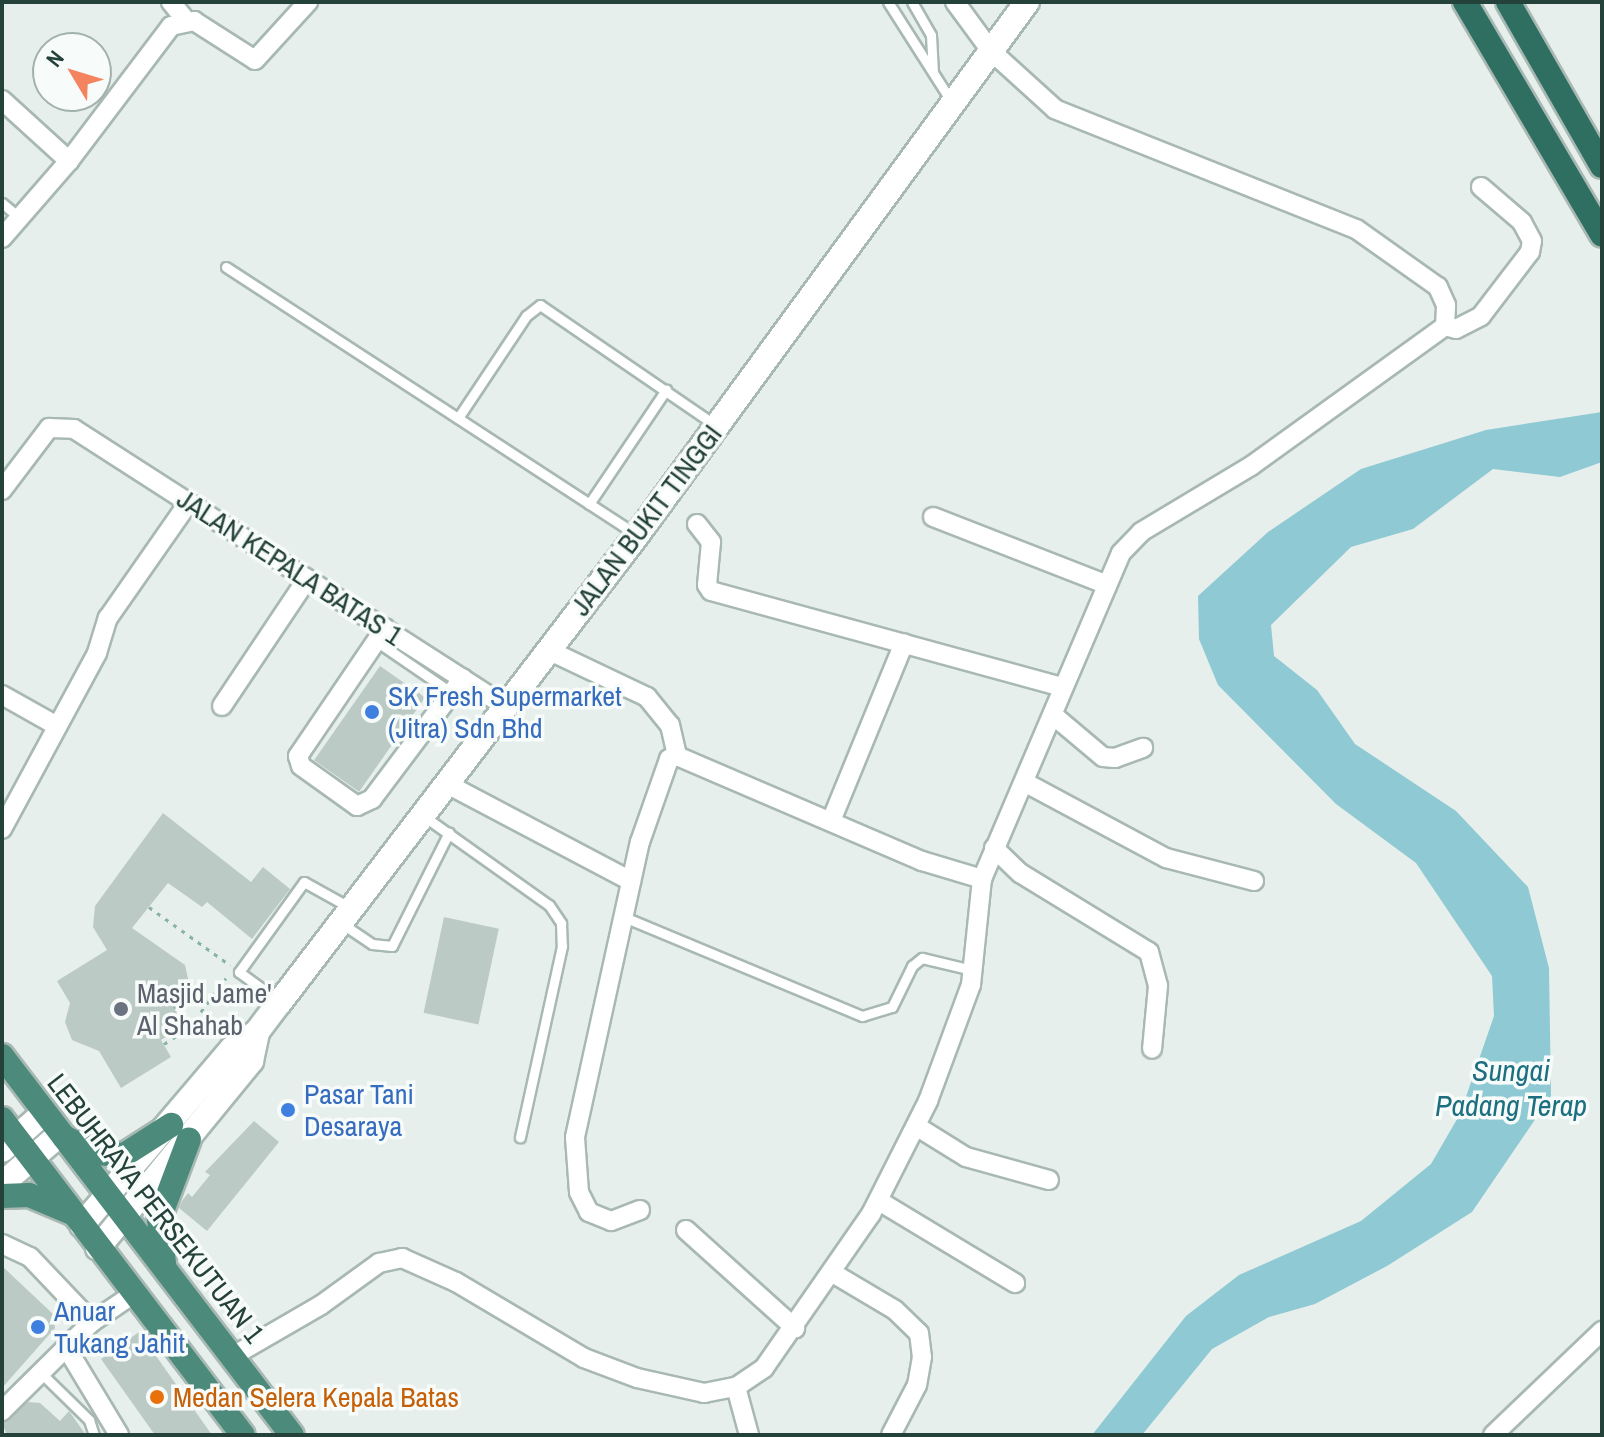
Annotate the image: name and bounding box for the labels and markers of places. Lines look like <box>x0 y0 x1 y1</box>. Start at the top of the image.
place label: SK Fresh Supermarket (Jitra) Sdn Bhd <box>388 679 622 745</box>
marker: SK Fresh Supermarket (Jitra) Sdn Bhd <box>363 703 381 721</box>
place label: Masjid Jame' Al Shahab <box>137 976 272 1042</box>
marker: Masjid Jame' Al Shahab <box>112 1000 130 1018</box>
place label: Pasar Tani Desaraya <box>304 1077 414 1143</box>
marker: Pasar Tani Desaraya <box>279 1101 297 1119</box>
place label: Anuar Tukang Jahit <box>54 1294 185 1360</box>
marker: Anuar Tukang Jahit <box>29 1318 47 1336</box>
place label: Medan Selera Kepala Batas <box>173 1380 459 1414</box>
marker: Medan Selera Kepala Batas <box>148 1388 166 1406</box>

